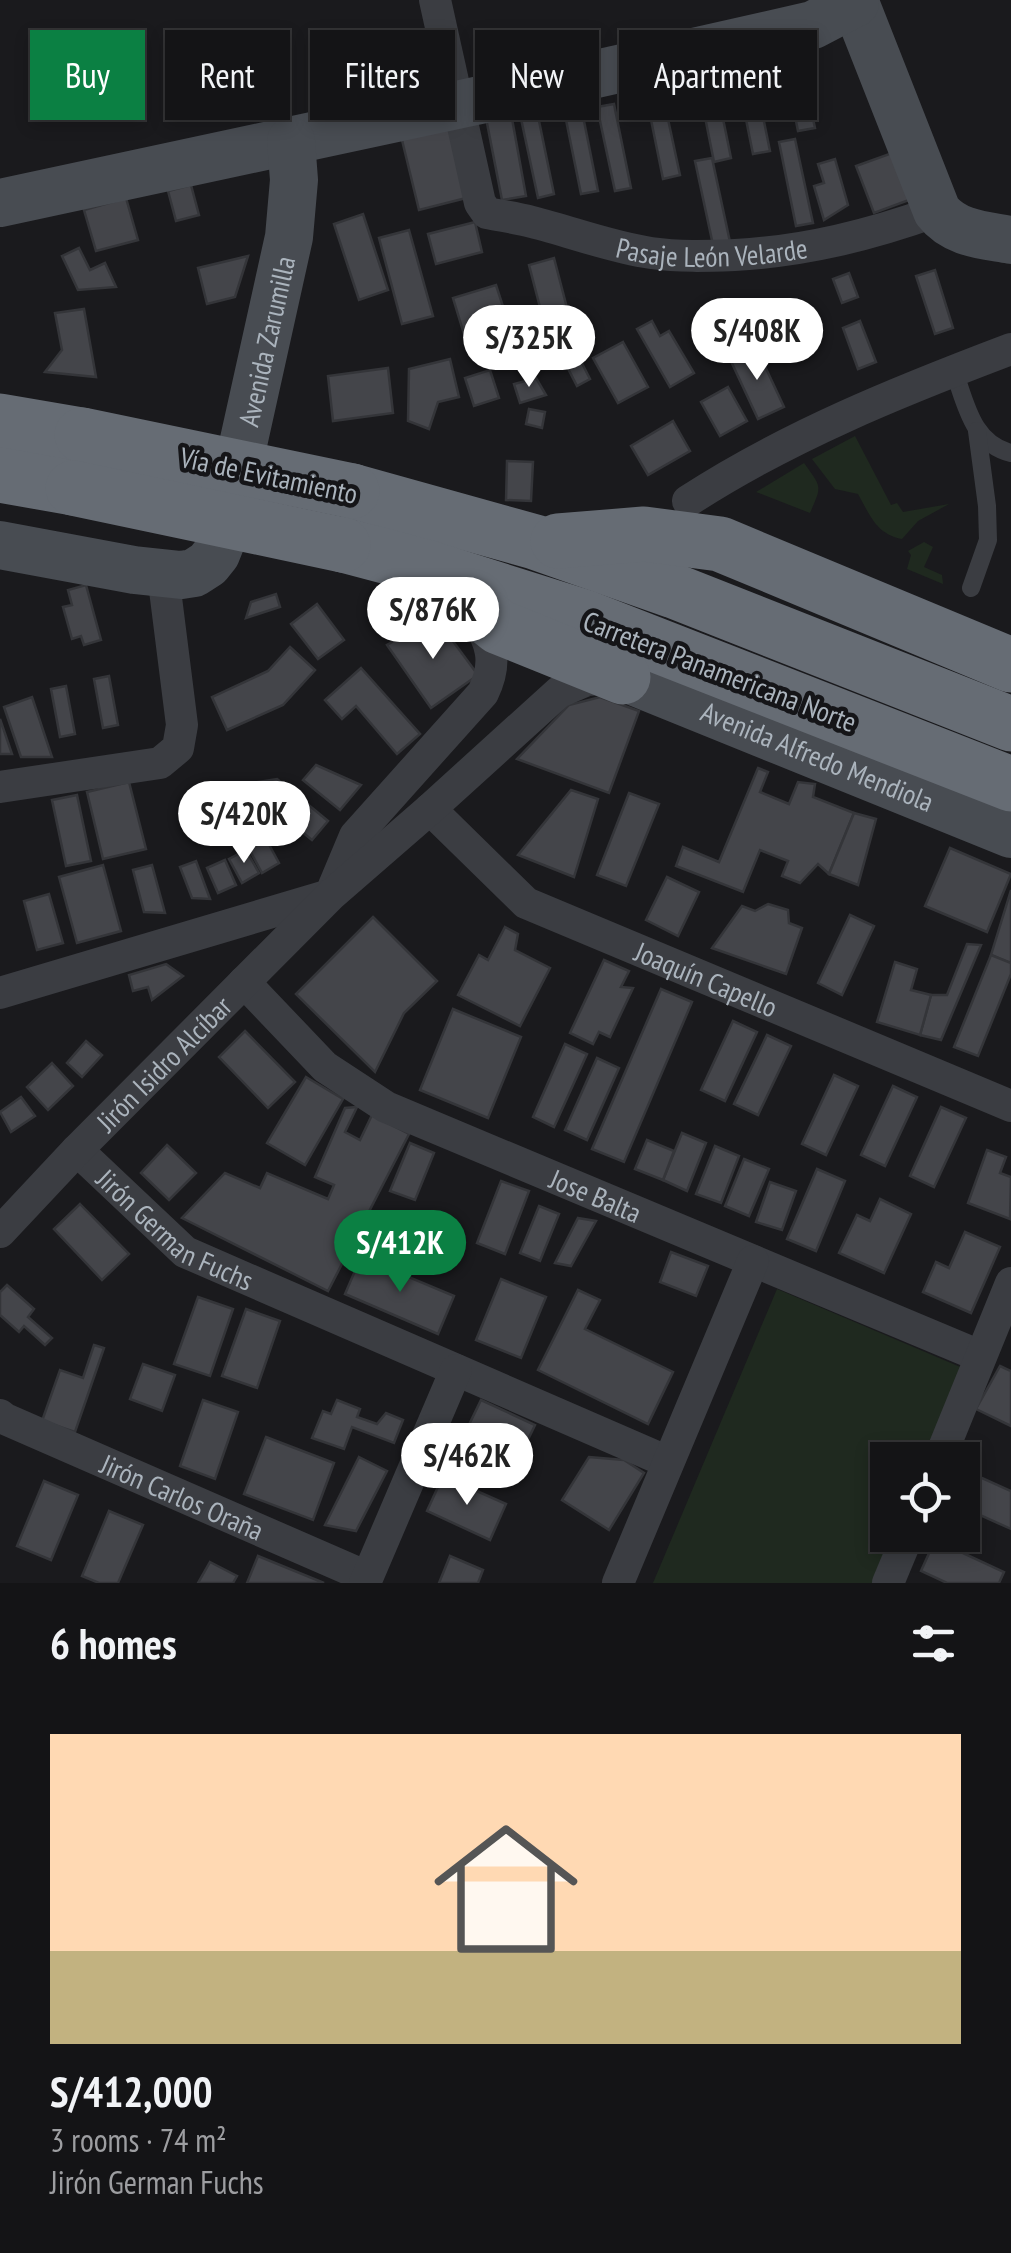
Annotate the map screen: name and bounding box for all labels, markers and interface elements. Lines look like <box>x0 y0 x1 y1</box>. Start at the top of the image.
chip: Buy <box>30 30 145 120</box>
chip: Rent <box>165 30 290 120</box>
chip: Filters <box>310 30 455 120</box>
chip: New <box>475 30 599 120</box>
chip: Apartment <box>619 30 817 120</box>
street label: Pasaje León Velarde <box>613 228 810 274</box>
street label: Avenida Zarumilla <box>229 252 303 430</box>
pin: S/408K <box>676 298 838 383</box>
pin: S/325K <box>448 305 610 390</box>
text: S/408K <box>713 309 801 351</box>
text: S/325K <box>485 316 573 358</box>
street label: Vía de Evitamiento <box>176 438 361 512</box>
pin: S/876K <box>352 577 514 662</box>
text: S/876K <box>389 588 477 630</box>
street label: Carretera Panamericana Norte <box>578 602 862 740</box>
street label: Avenida Alfredo Mendiola <box>696 692 940 819</box>
pin: S/420K <box>163 781 325 866</box>
text: S/420K <box>200 792 288 834</box>
street label: Joaquín Capello <box>629 932 783 1025</box>
street label: Jirón Isidro Alcíbar <box>87 987 239 1140</box>
street label: Jose Balta <box>544 1159 647 1231</box>
street label: Jirón German Fuchs <box>89 1160 259 1298</box>
pin: S/412K <box>319 1210 481 1295</box>
text: S/412K <box>356 1221 444 1263</box>
pin: S/462K <box>386 1423 548 1508</box>
text: S/462K <box>423 1434 511 1476</box>
map controls <box>870 1442 980 1552</box>
button: locate <box>870 1442 980 1552</box>
street label: Jirón Carlos Oraña <box>94 1444 270 1548</box>
text: 6 homes <box>50 1616 177 1671</box>
icon: filters <box>906 1616 961 1671</box>
icon: home <box>416 1799 596 1979</box>
text: S/412,000 <box>50 2064 213 2119</box>
text: 3 rooms · 74 m² <box>50 2119 227 2161</box>
text: Jirón German Fuchs <box>50 2161 264 2203</box>

